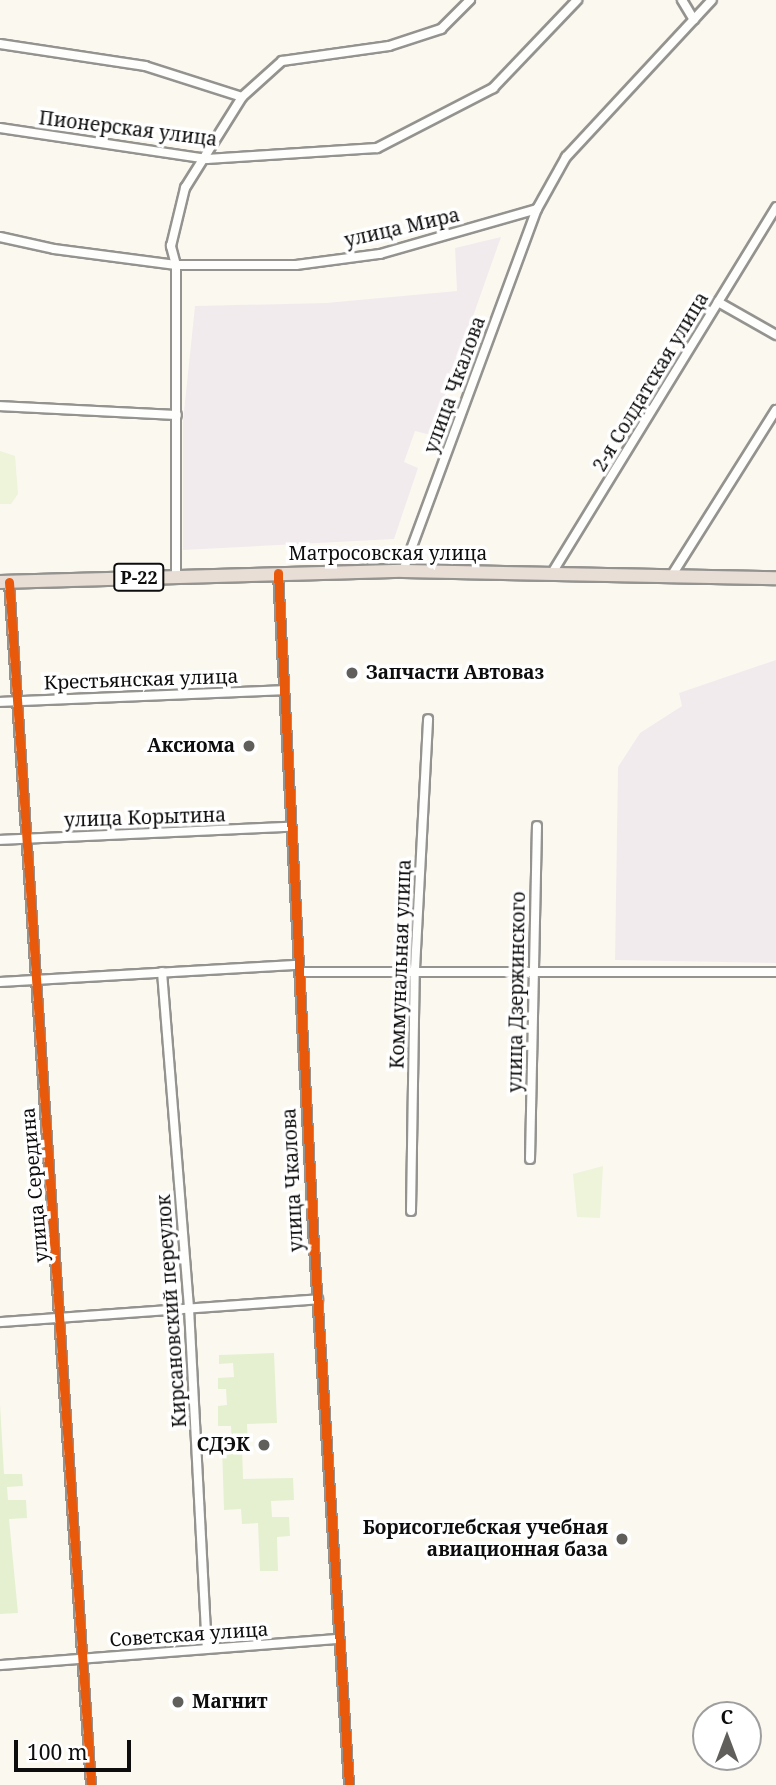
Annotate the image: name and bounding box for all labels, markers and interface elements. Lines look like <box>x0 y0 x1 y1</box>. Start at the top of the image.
street label: Пионерская улица <box>37 107 219 151</box>
street label: улица Мира <box>342 204 462 252</box>
street label: 2-я Солдатская улица <box>588 288 714 476</box>
street label: улица Чкалова <box>420 313 490 457</box>
street label: Матросовская улица <box>289 543 487 565</box>
road number: Р-22 <box>113 562 165 592</box>
place label: Запчасти Автоваз <box>366 662 544 684</box>
street label: Крестьянская улица <box>43 665 239 695</box>
marker: Запчасти Автоваз <box>344 665 360 681</box>
place label: Аксиома <box>147 735 235 757</box>
marker: Аксиома <box>241 738 257 754</box>
street label: улица Корытина <box>64 804 226 832</box>
street label: Коммунальная улица <box>386 859 416 1069</box>
street label: улица Дзержинского <box>504 891 530 1093</box>
street label: улица Середина <box>17 1106 53 1264</box>
street label: улица Чкалова <box>278 1107 308 1253</box>
street label: Кирсановский переулок <box>152 1194 192 1428</box>
place label: СДЭК <box>197 1434 250 1456</box>
marker: СДЭК <box>256 1437 272 1453</box>
place label: Борисоглебская учебная авиационная база <box>363 1517 608 1561</box>
marker: Борисоглебская учебная авиационная база <box>614 1531 630 1547</box>
street label: Советская улица <box>109 1618 269 1652</box>
place label: Магнит <box>192 1691 268 1713</box>
marker: Магнит <box>170 1694 186 1710</box>
north arrow <box>692 1701 762 1771</box>
text: С <box>721 1704 733 1730</box>
scale bar <box>18 1726 135 1770</box>
text: 100 m <box>27 1738 88 1766</box>

